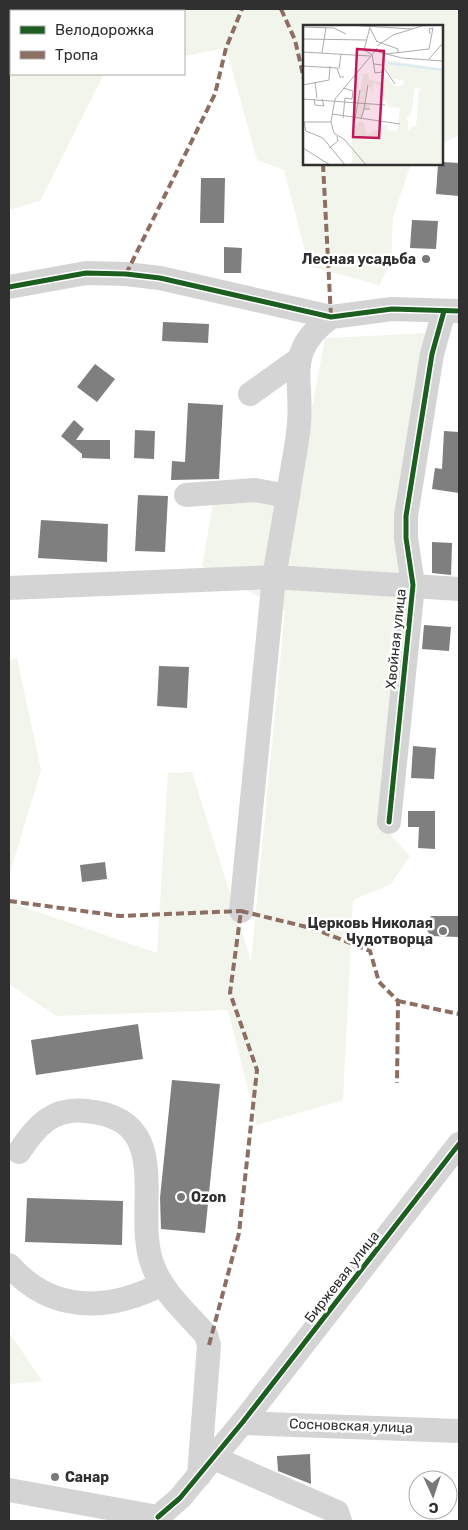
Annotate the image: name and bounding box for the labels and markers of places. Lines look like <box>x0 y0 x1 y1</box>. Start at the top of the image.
place label: Лесная усадьба <box>302 251 416 268</box>
marker: Лесная усадьба <box>420 253 432 265</box>
place label: Церковь Николая Чудотворца <box>307 915 433 948</box>
marker: Церковь Николая Чудотворца <box>437 925 449 937</box>
place label: Ozon <box>191 1189 226 1206</box>
marker: Ozon <box>175 1191 187 1203</box>
place label: Санар <box>65 1469 109 1486</box>
marker: Санар <box>49 1471 61 1483</box>

